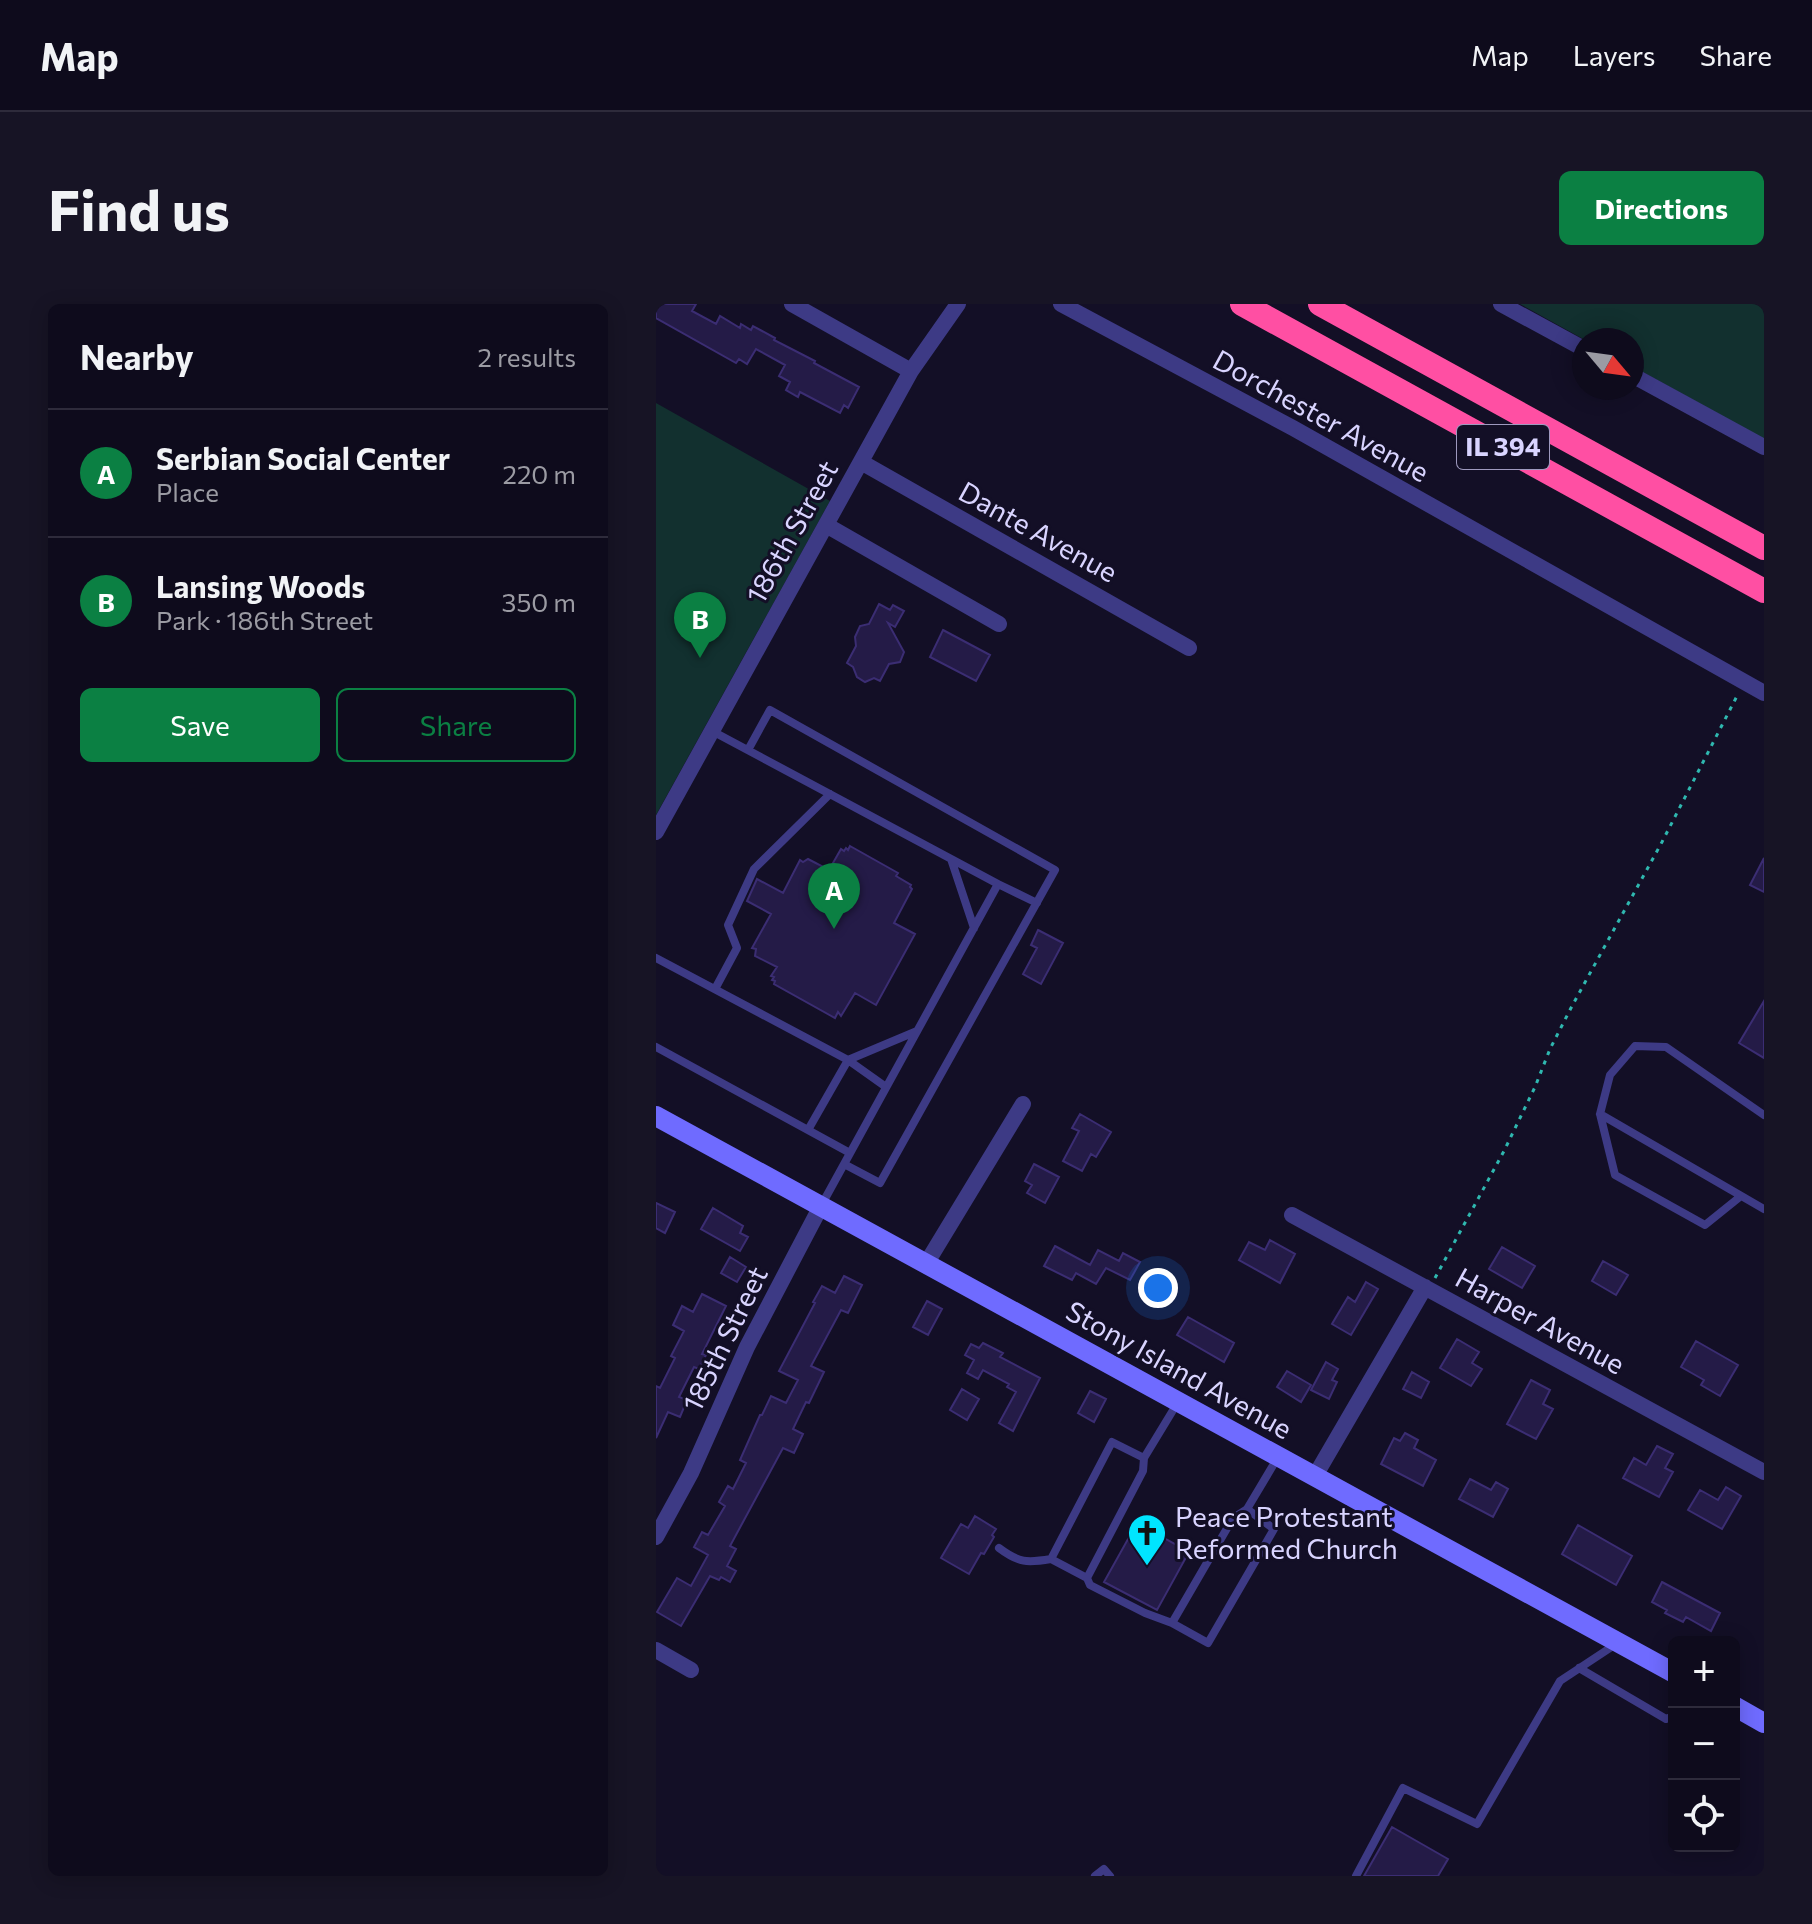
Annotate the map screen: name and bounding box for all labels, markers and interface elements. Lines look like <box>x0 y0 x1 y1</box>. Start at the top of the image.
text: Map <box>40 32 119 79</box>
text: Map <box>1471 38 1529 72</box>
text: Layers <box>1573 38 1655 72</box>
text: Share <box>1699 38 1772 72</box>
button: Directions <box>1559 171 1764 245</box>
text: Find us <box>48 174 230 243</box>
north arrow <box>1572 328 1644 400</box>
text: Nearby <box>80 335 194 377</box>
text: 2 results <box>478 341 576 372</box>
street label: Dorchester Avenue <box>1208 342 1435 488</box>
road number: IL 394 <box>1457 425 1549 469</box>
text: Serbian Social Center <box>156 439 450 476</box>
street label: 186th Street <box>738 454 844 609</box>
text: A <box>97 458 115 489</box>
text: 220 m <box>503 458 576 489</box>
street label: Dante Avenue <box>953 474 1124 589</box>
text: Place <box>156 476 219 507</box>
text: Lansing Woods <box>156 567 365 604</box>
text: B <box>97 586 115 617</box>
text: 350 m <box>502 586 576 617</box>
pin: B <box>674 592 726 658</box>
text: Park · 186th Street <box>156 604 373 635</box>
button: Save <box>80 688 320 762</box>
button: Share <box>336 688 576 762</box>
pin: A <box>808 863 860 929</box>
street label: Harper Avenue <box>1450 1260 1631 1381</box>
street label: 185th Street <box>674 1261 774 1417</box>
your location <box>1138 1268 1178 1308</box>
street label: Stony Island Avenue <box>1061 1293 1298 1445</box>
place label: Peace Protestant Reformed Church <box>1175 1499 1398 1565</box>
church icon: Peace Protestant Reformed Church <box>1126 1512 1168 1567</box>
map controls <box>1668 1636 1740 1852</box>
button: + <box>1668 1636 1740 1708</box>
button: − <box>1668 1708 1740 1780</box>
button: locate <box>1668 1780 1740 1852</box>

